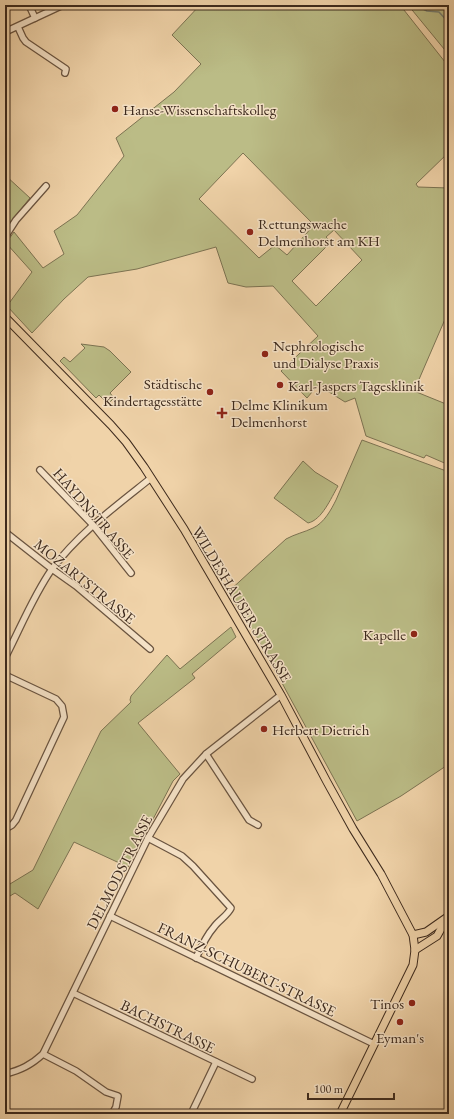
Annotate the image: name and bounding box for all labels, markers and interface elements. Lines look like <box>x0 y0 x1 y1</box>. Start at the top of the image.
place label: Hanse-Wissenschaftskolleg <box>123 100 277 119</box>
marker: Hanse-Wissenschaftskolleg <box>110 104 120 114</box>
place label: Rettungswache Delmenhorst am KH <box>258 214 380 250</box>
marker: Rettungswache Delmenhorst am KH <box>245 227 255 237</box>
place label: Nephrologische und Dialyse Praxis <box>273 336 379 372</box>
marker: Nephrologische und Dialyse Praxis <box>260 349 270 359</box>
place label: Städtische Kindertagesstätte <box>103 374 202 410</box>
place label: Karl-Jaspers Tagesklinik <box>288 376 425 395</box>
marker: Karl-Jaspers Tagesklinik <box>275 380 285 390</box>
marker: Städtische Kindertagesstätte <box>205 387 215 397</box>
place label: Delme Klinikum Delmenhorst <box>231 395 328 431</box>
marker: Delme Klinikum Delmenhorst <box>216 407 228 419</box>
street label: HAYDNSTRASSE <box>49 464 139 563</box>
street label: WILDESHAUSER STRASSE <box>188 523 296 686</box>
street label: MOZARTSTRASSE <box>31 534 140 628</box>
place label: Kapelle <box>363 625 406 644</box>
marker: Kapelle <box>409 629 419 639</box>
place label: Herbert Dietrich <box>272 720 370 739</box>
marker: Herbert Dietrich <box>259 724 269 734</box>
street label: DELMODSTRASSE <box>82 811 156 932</box>
street label: FRANZ-SCHUBERT-STRASSE <box>155 917 340 1021</box>
place label: Tinos <box>370 994 404 1013</box>
street label: BACHSTRASSE <box>118 995 219 1057</box>
marker: Tinos <box>407 998 417 1008</box>
marker: Eyman's <box>395 1017 405 1027</box>
place label: Eyman's <box>376 1028 424 1047</box>
scale bar <box>308 1075 394 1101</box>
text: 100 m <box>314 1081 344 1097</box>

